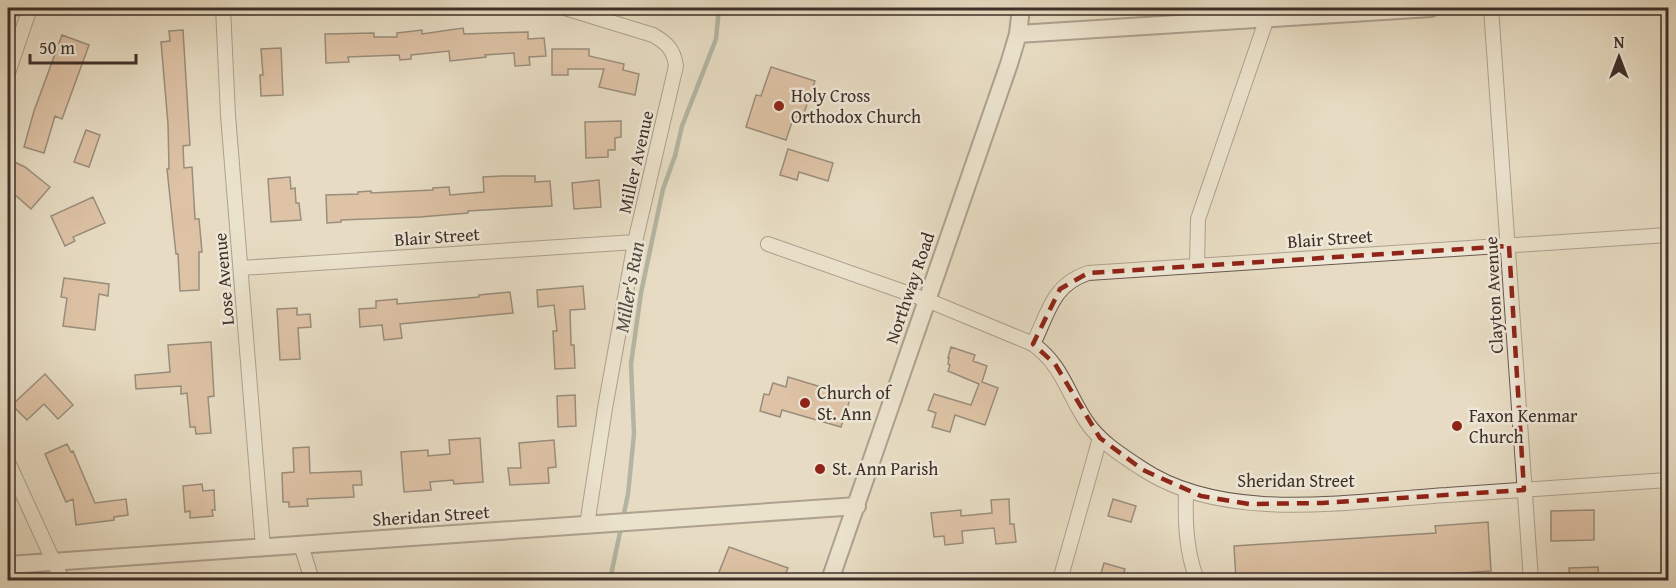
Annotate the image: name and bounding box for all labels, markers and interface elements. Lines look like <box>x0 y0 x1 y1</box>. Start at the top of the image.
scale bar <box>30 27 136 65</box>
north arrow <box>1589 27 1649 87</box>
text: N <box>1614 30 1625 54</box>
text: 50 m <box>39 34 75 61</box>
place label: Holy Cross Orthodox Church <box>791 82 921 130</box>
marker: Holy Cross Orthodox Church <box>772 99 786 113</box>
street label: Miller Avenue <box>611 108 660 216</box>
street label: Blair Street <box>393 220 481 253</box>
street label: Blair Street <box>1286 222 1374 255</box>
street label: Northway Road <box>878 228 941 347</box>
street label: Lose Avenue <box>206 232 241 326</box>
street label: Clayton Avenue <box>1477 236 1510 354</box>
water label: Miller's Run <box>606 239 651 335</box>
place label: Church of St. Ann <box>817 379 893 427</box>
marker: Church of St. Ann <box>798 396 812 410</box>
place label: Faxon Kenmar Church <box>1469 402 1578 450</box>
marker: Faxon Kenmar Church <box>1450 419 1464 433</box>
place label: St. Ann Parish <box>832 455 938 482</box>
marker: St. Ann Parish <box>813 462 827 476</box>
street label: Sheridan Street <box>1237 467 1355 494</box>
street label: Sheridan Street <box>371 498 491 533</box>

